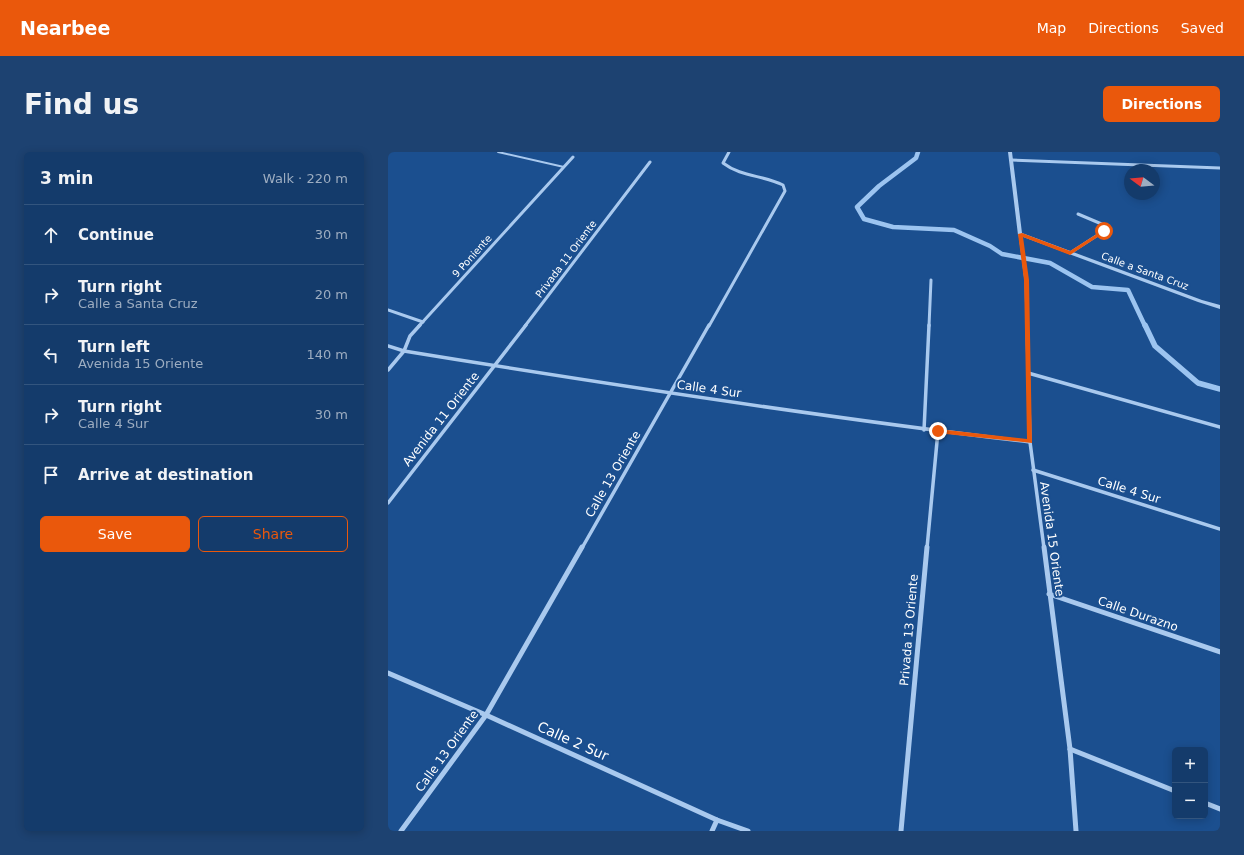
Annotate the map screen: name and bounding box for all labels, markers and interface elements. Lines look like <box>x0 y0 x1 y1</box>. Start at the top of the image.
text: Nearbee <box>20 17 110 39</box>
text: Map <box>1037 20 1066 36</box>
text: Directions <box>1088 20 1159 36</box>
text: Saved <box>1181 20 1224 36</box>
button: Directions <box>1103 86 1220 122</box>
text: Find us <box>24 88 139 121</box>
north arrow <box>1124 164 1160 200</box>
text: 3 min <box>40 168 93 188</box>
text: Walk · 220 m <box>263 171 348 186</box>
street label: Privada 11 Oriente <box>533 218 599 300</box>
route start <box>1095 222 1113 240</box>
icon: ahead <box>40 224 62 246</box>
text: Continue <box>78 226 154 244</box>
text: 30 m <box>315 227 348 242</box>
street label: 9 Poniente <box>450 233 494 279</box>
street label: Calle a Santa Cruz <box>1100 250 1190 292</box>
text: Turn right <box>78 278 162 296</box>
icon: right <box>40 284 62 306</box>
text: 20 m <box>315 287 348 302</box>
text: Calle a Santa Cruz <box>78 296 198 311</box>
text: Turn left <box>78 338 150 356</box>
icon: left <box>40 344 62 366</box>
text: 140 m <box>306 347 348 362</box>
text: Avenida 15 Oriente <box>78 356 203 371</box>
street label: Avenida 11 Oriente <box>400 369 482 469</box>
street label: Calle 4 Sur <box>676 378 742 400</box>
text: Turn right <box>78 398 162 416</box>
icon: right <box>40 404 62 426</box>
text: 30 m <box>315 407 348 422</box>
text: Calle 4 Sur <box>78 416 149 431</box>
route end <box>929 422 947 440</box>
street label: Calle 13 Oriente <box>583 428 643 520</box>
icon: arrive <box>40 464 62 486</box>
text: Arrive at destination <box>78 466 253 484</box>
street label: Calle 4 Sur <box>1096 474 1162 506</box>
street label: Avenida 15 Oriente <box>1037 481 1067 597</box>
button: Save <box>40 516 190 552</box>
button: Share <box>198 516 348 552</box>
street label: Privada 13 Oriente <box>897 573 921 687</box>
street label: Calle Durazno <box>1096 594 1180 634</box>
street label: Calle 13 Oriente <box>413 707 481 795</box>
street label: Calle 2 Sur <box>535 718 611 764</box>
map controls <box>1172 747 1208 819</box>
button: + <box>1172 747 1208 783</box>
button: − <box>1172 783 1208 819</box>

